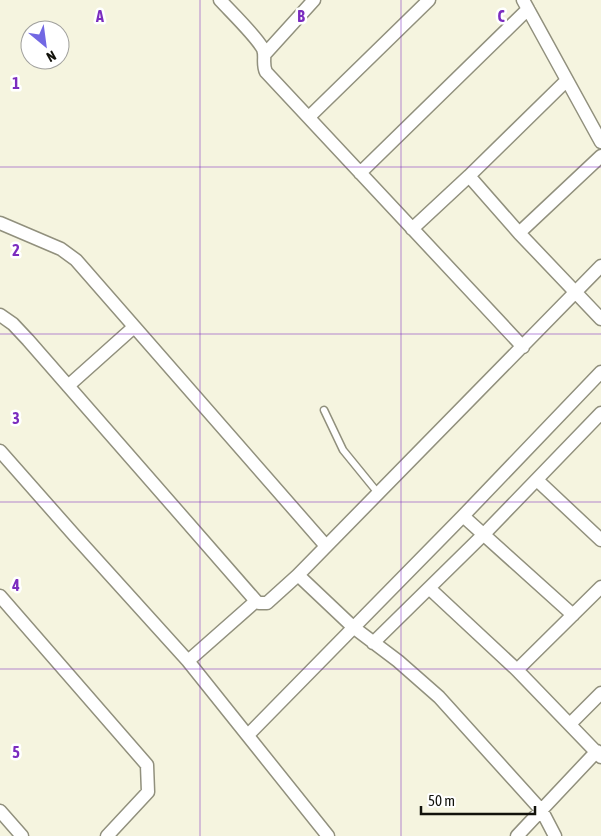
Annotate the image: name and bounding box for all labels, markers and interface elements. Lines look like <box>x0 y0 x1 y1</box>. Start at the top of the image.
text: A <box>95 7 104 25</box>
text: B <box>297 7 305 25</box>
text: C <box>497 7 505 25</box>
north arrow <box>20 20 70 70</box>
text: N <box>44 47 59 65</box>
text: 1 <box>12 74 20 92</box>
text: 2 <box>12 241 20 259</box>
text: 3 <box>12 409 20 427</box>
text: 4 <box>11 576 20 594</box>
text: 5 <box>12 743 20 761</box>
scale bar <box>421 784 535 816</box>
text: 50 m <box>428 792 455 809</box>

